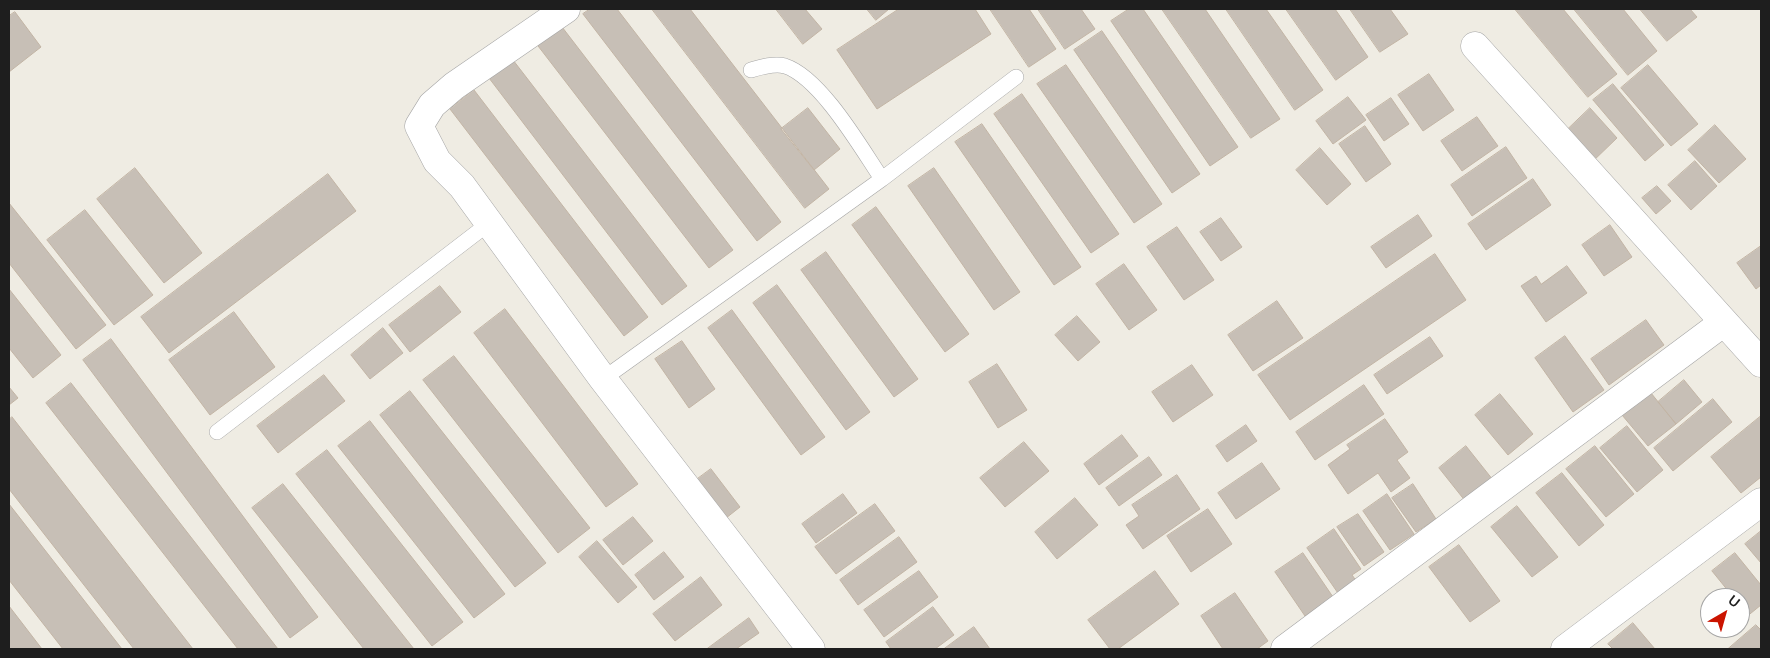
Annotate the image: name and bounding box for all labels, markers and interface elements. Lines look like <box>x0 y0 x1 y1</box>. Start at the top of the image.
north arrow <box>1700 588 1750 638</box>
text: U <box>1724 591 1744 612</box>

